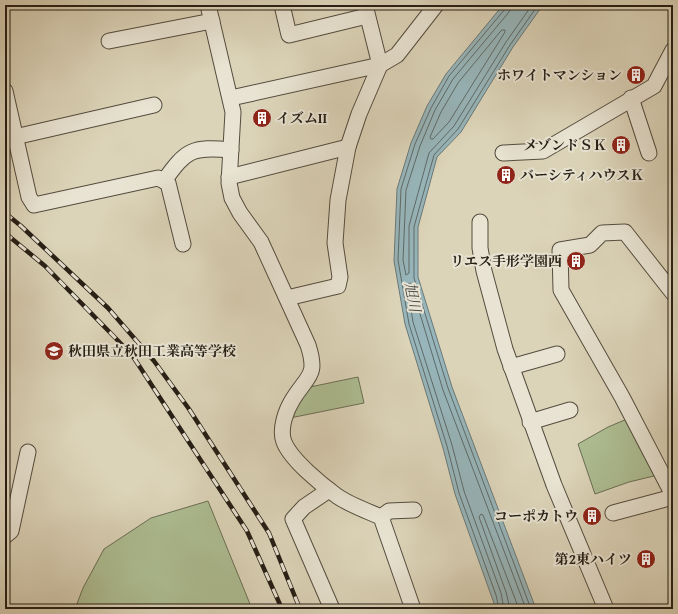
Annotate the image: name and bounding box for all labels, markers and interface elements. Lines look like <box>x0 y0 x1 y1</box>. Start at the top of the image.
building icon: ホワイトマンション <box>625 64 647 86</box>
place label: ホワイトマンション <box>497 65 622 85</box>
building icon: イズムⅡ <box>251 107 273 129</box>
place label: イズムⅡ <box>276 108 327 128</box>
building icon: メゾンドＳＫ <box>610 134 632 156</box>
place label: メゾンドＳＫ <box>523 135 607 155</box>
building icon: バーシティハウスＫ <box>495 164 517 186</box>
place label: バーシティハウスＫ <box>520 165 644 185</box>
building icon: リエス手形学園西 <box>565 250 587 272</box>
place label: リエス手形学園西 <box>450 251 562 271</box>
water label: 旭川 <box>400 280 427 316</box>
school or university icon: 秋田県立秋田工業高等学校 <box>43 340 65 362</box>
place label: 秋田県立秋田工業高等学校 <box>68 341 236 361</box>
building icon: コーポカトウ <box>581 505 603 527</box>
place label: コーポカトウ <box>494 506 578 526</box>
building icon: 第2東ハイツ <box>635 548 657 570</box>
place label: 第2東ハイツ <box>555 549 632 569</box>

